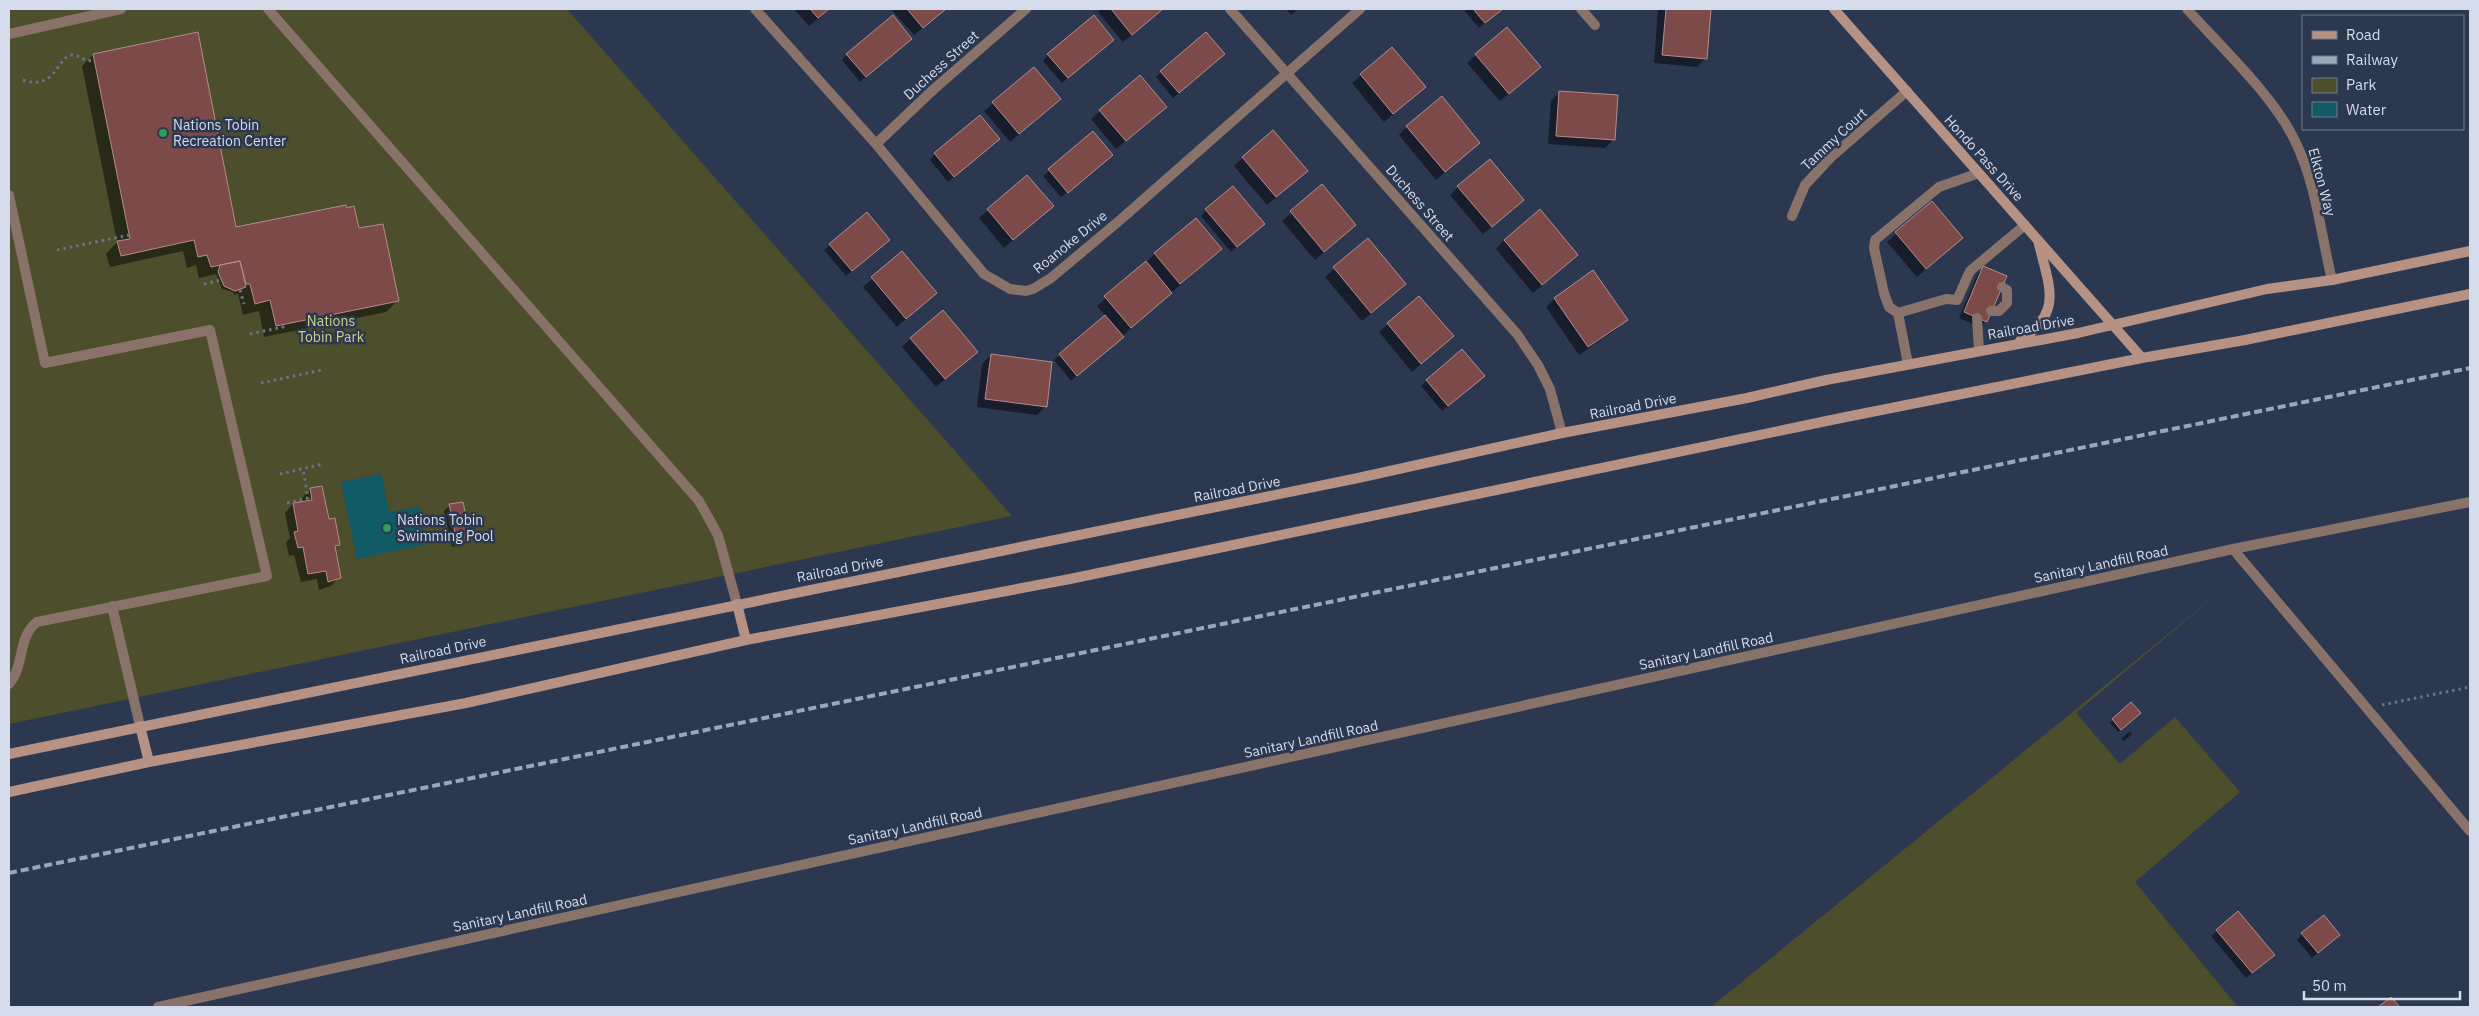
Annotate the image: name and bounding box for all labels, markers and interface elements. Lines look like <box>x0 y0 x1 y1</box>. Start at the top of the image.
legend <box>2302 15 2464 130</box>
text: Road <box>2346 25 2381 44</box>
street label: Duchess Street <box>900 26 982 104</box>
text: Railway <box>2346 50 2399 69</box>
text: Park <box>2346 75 2376 94</box>
text: Water <box>2346 100 2387 119</box>
street label: Tammy Court <box>1797 104 1871 174</box>
street label: Hondo Pass Drive <box>1940 111 2028 205</box>
place label: Nations Tobin Recreation Center <box>173 116 286 150</box>
marker: Nations Tobin Recreation Center <box>157 127 169 139</box>
street label: Elkton Way <box>2304 146 2340 218</box>
street label: Duchess Street <box>1382 161 1458 245</box>
street label: Roanoke Drive <box>1029 206 1111 277</box>
street label: Railroad Drive <box>1986 310 2076 343</box>
park label: Nations Tobin Park <box>298 312 365 346</box>
street label: Railroad Drive <box>1588 389 1678 423</box>
street label: Railroad Drive <box>1192 472 1282 506</box>
place label: Nations Tobin Swimming Pool <box>397 511 494 545</box>
marker: Nations Tobin Swimming Pool <box>381 522 393 534</box>
street label: Sanitary Landfill Road <box>2032 541 2170 587</box>
street label: Railroad Drive <box>795 552 885 586</box>
street label: Sanitary Landfill Road <box>1637 628 1775 674</box>
street label: Railroad Drive <box>398 632 488 668</box>
street label: Sanitary Landfill Road <box>1242 716 1380 762</box>
street label: Sanitary Landfill Road <box>846 803 984 849</box>
street label: Sanitary Landfill Road <box>451 890 589 936</box>
scale bar <box>2304 968 2460 1000</box>
text: 50 m <box>2312 976 2347 995</box>

